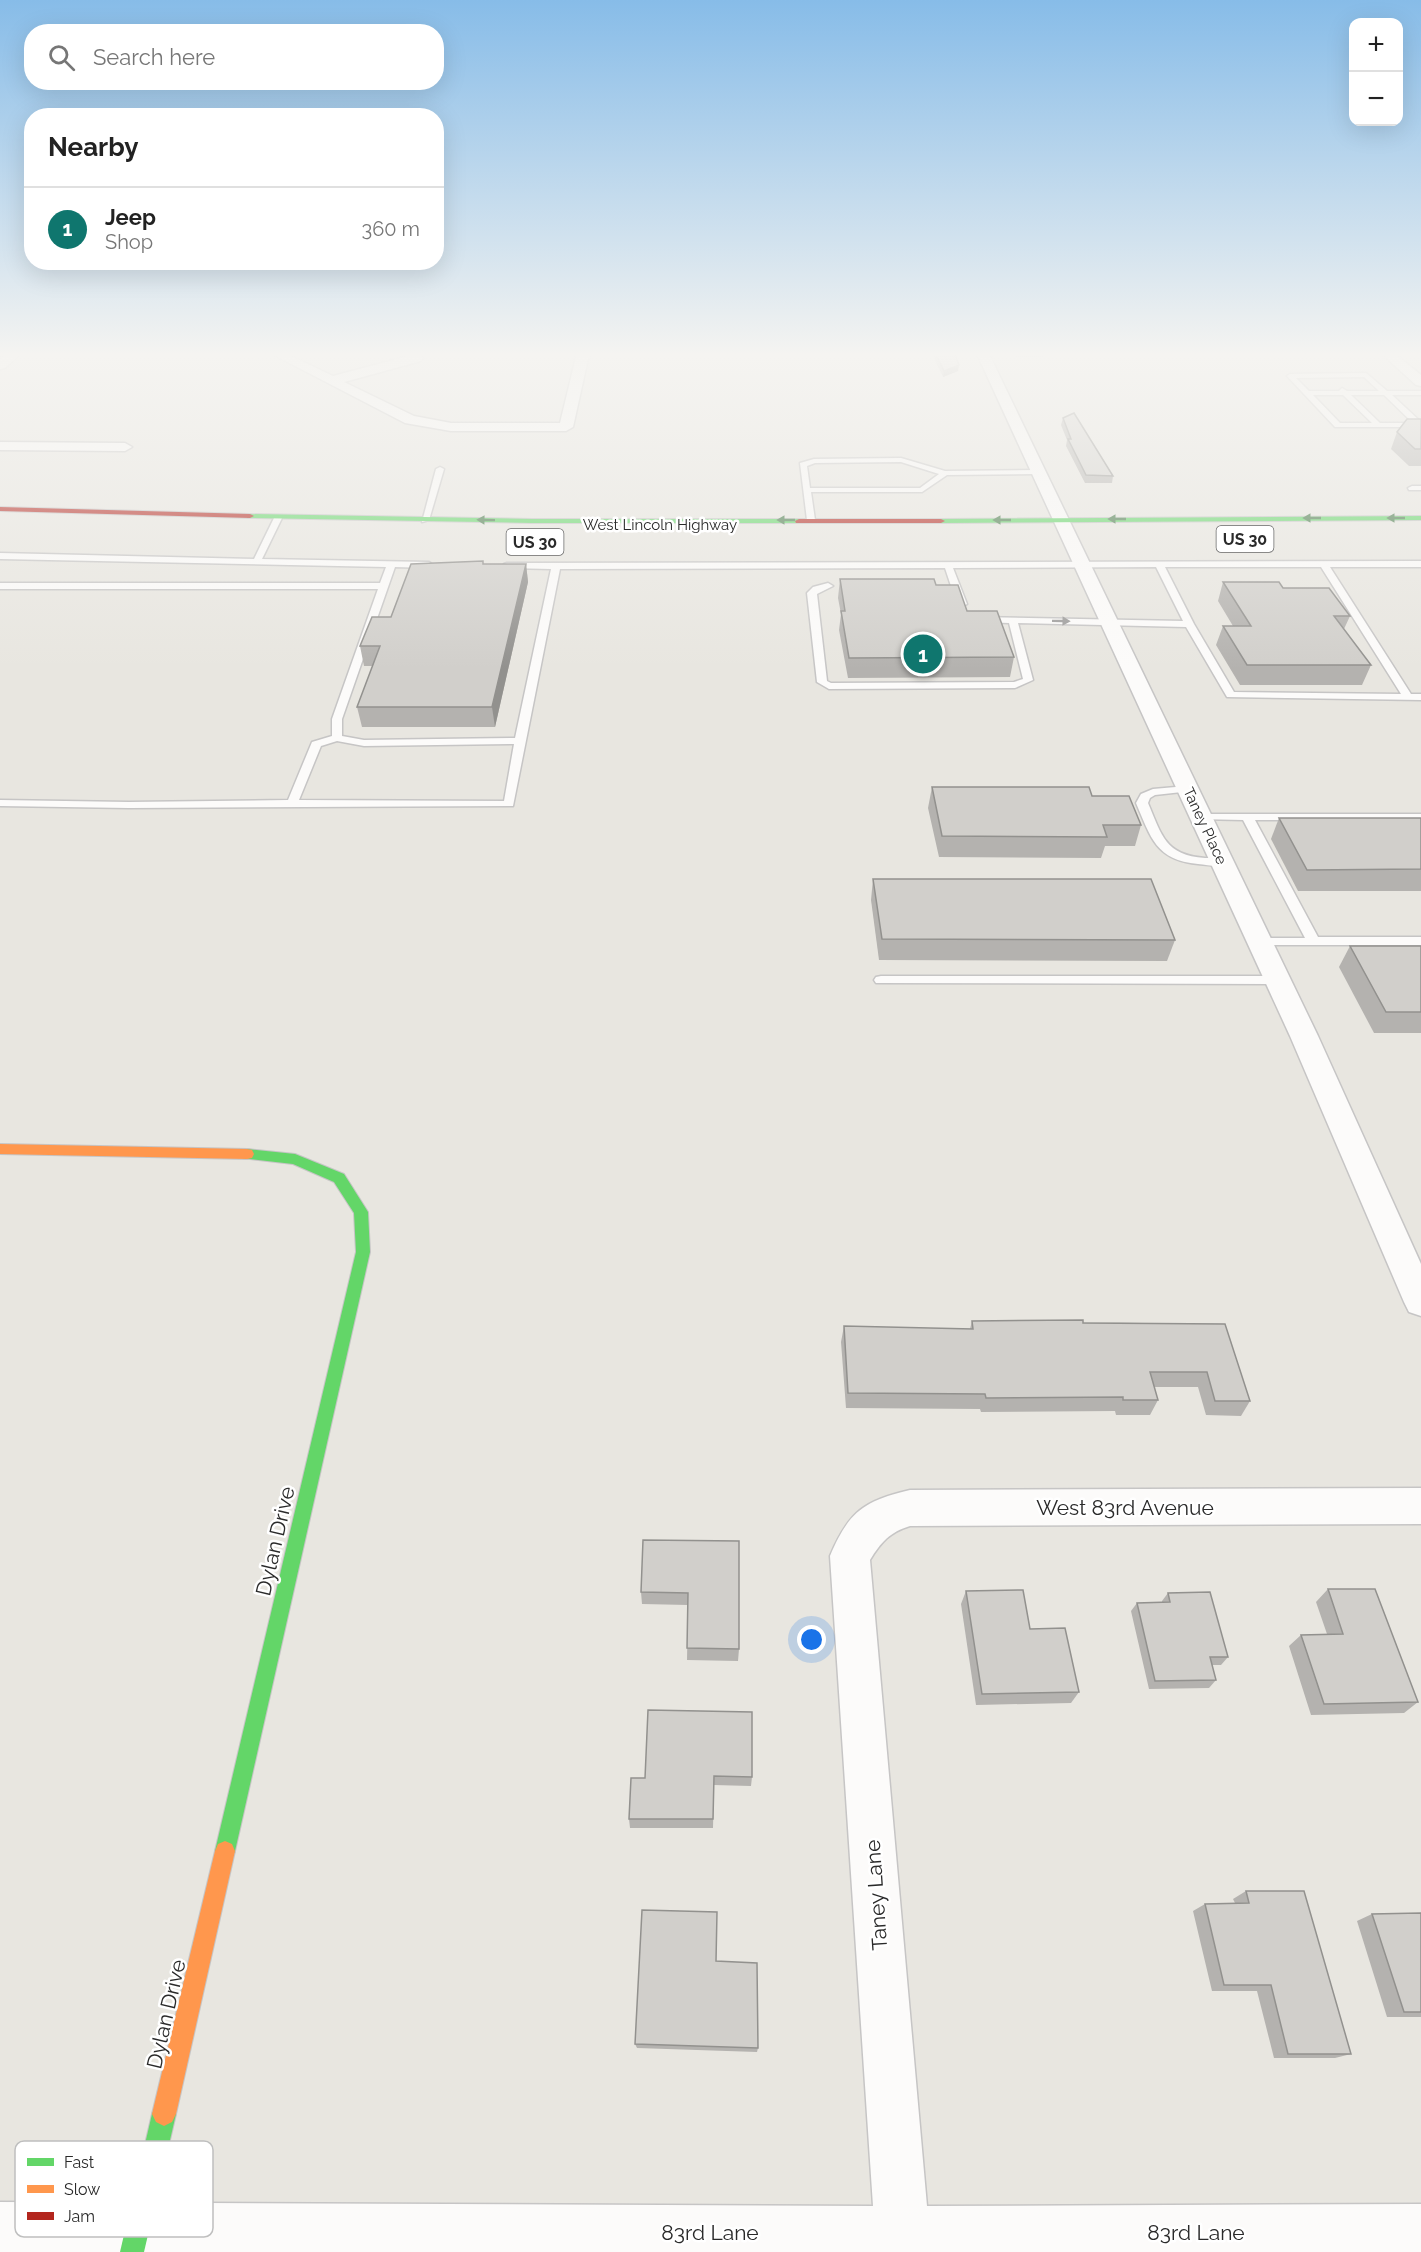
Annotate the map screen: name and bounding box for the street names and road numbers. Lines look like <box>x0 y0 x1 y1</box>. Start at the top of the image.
street label: West Lincoln Highway <box>583 516 737 534</box>
road number: US 30 <box>1216 526 1274 552</box>
road number: US 30 <box>506 529 564 555</box>
street label: Taney Place <box>1179 784 1231 868</box>
street label: Dylan Drive <box>250 1484 300 1598</box>
street label: West 83rd Avenue <box>1036 1495 1214 1520</box>
street label: Taney Lane <box>860 1839 892 1951</box>
street label: Dylan Drive <box>141 1957 191 2071</box>
street label: 83rd Lane <box>661 2220 759 2245</box>
street label: 83rd Lane <box>1147 2220 1245 2245</box>

